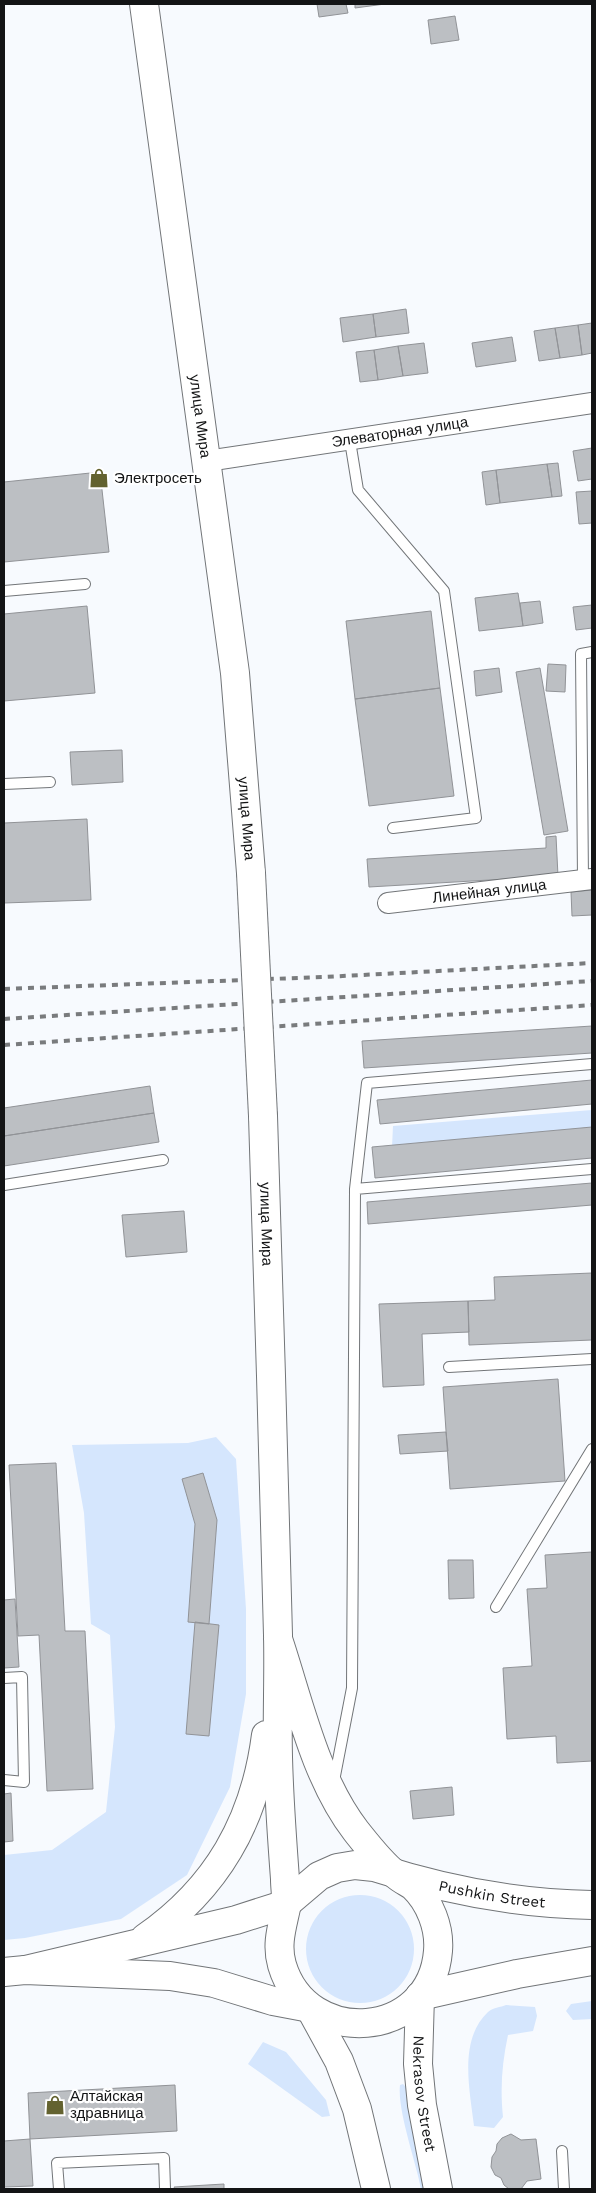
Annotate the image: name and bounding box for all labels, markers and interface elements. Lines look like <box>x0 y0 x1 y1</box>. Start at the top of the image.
street label: улица Мира <box>185 373 215 460</box>
street label: Элеваторная улица <box>330 413 470 451</box>
shop icon: Электросеть <box>88 467 110 489</box>
place label: Электросеть <box>114 469 202 487</box>
street label: улица Мира <box>234 776 259 862</box>
street label: Линейная улица <box>431 875 548 907</box>
street label: улица Мира <box>256 1182 277 1267</box>
street label: Pushkin Street <box>437 1877 547 1912</box>
street label: Nekrasov Street <box>409 2035 440 2154</box>
place label: Алтайская здравница <box>70 2087 144 2122</box>
shop icon: Алтайская здравница <box>44 2094 66 2116</box>

